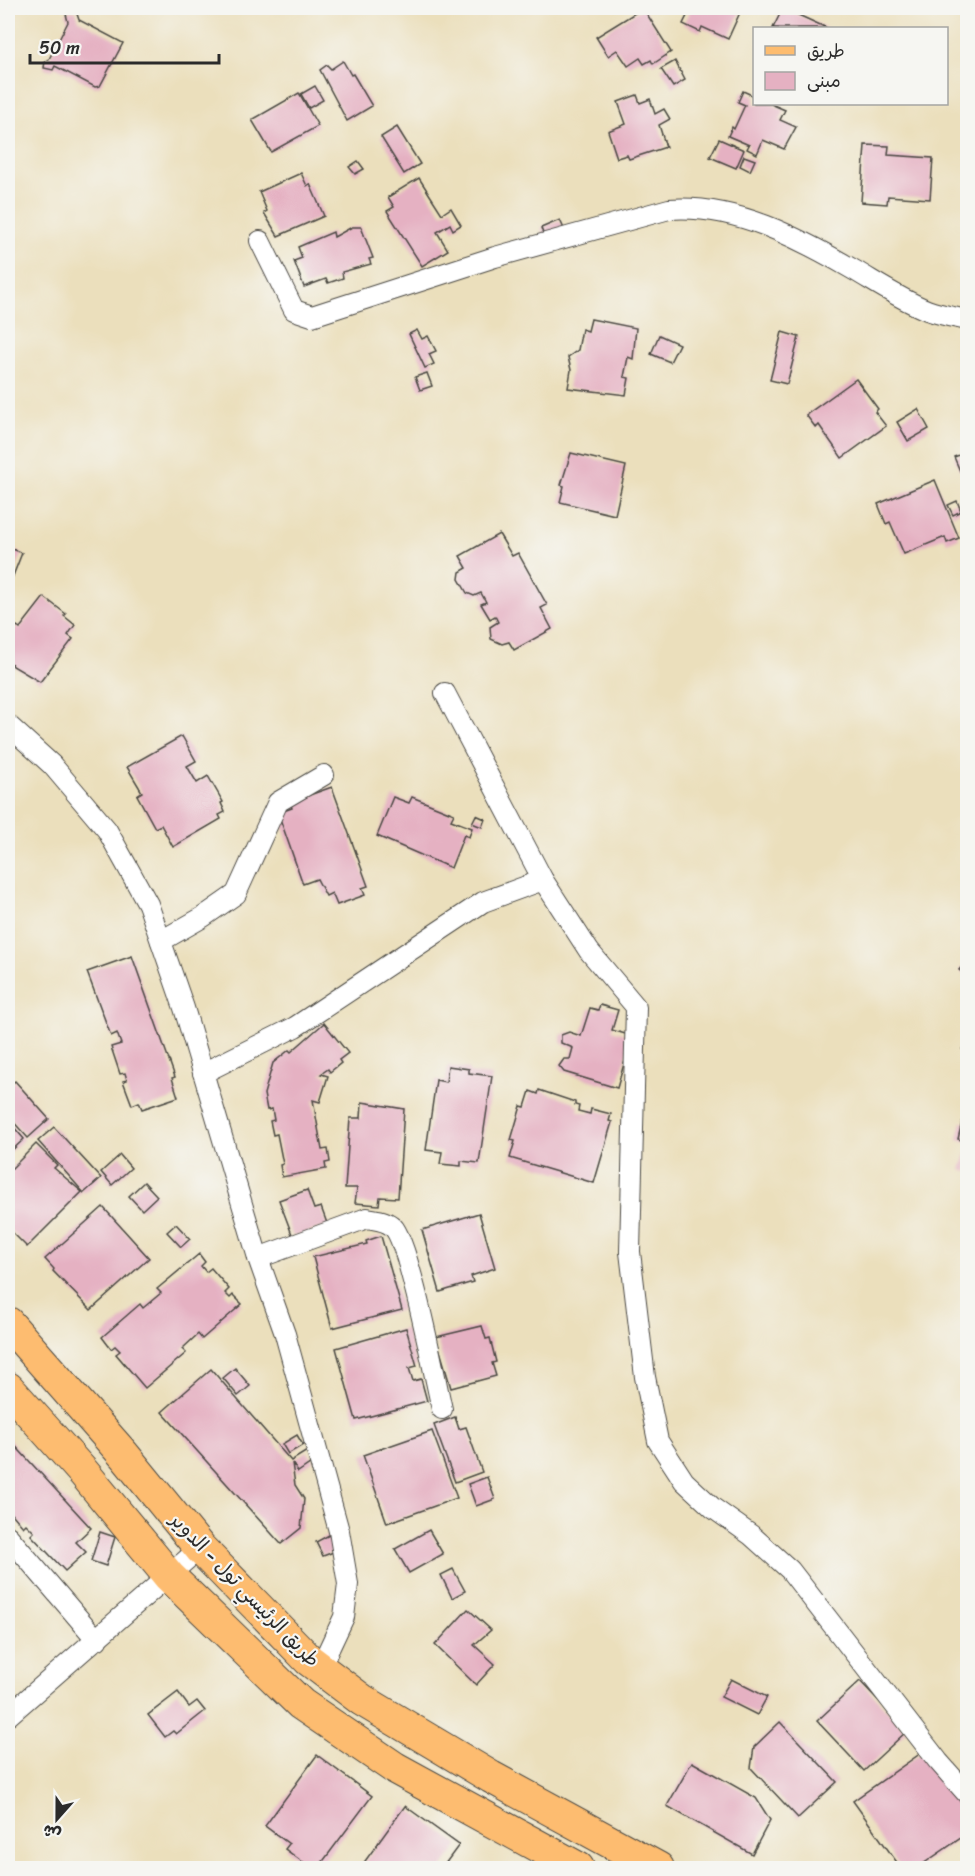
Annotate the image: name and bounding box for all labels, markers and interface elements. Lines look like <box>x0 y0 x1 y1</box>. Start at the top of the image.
scale bar <box>30 27 219 65</box>
legend <box>753 27 948 105</box>
text: 50 m <box>39 32 80 64</box>
text: طريق <box>807 35 845 67</box>
text: مبنى <box>807 65 841 97</box>
street label: طريق الرئيسي تول - الدوير <box>160 1503 329 1676</box>
north arrow <box>27 1789 87 1849</box>
text: ش <box>38 1816 65 1849</box>

